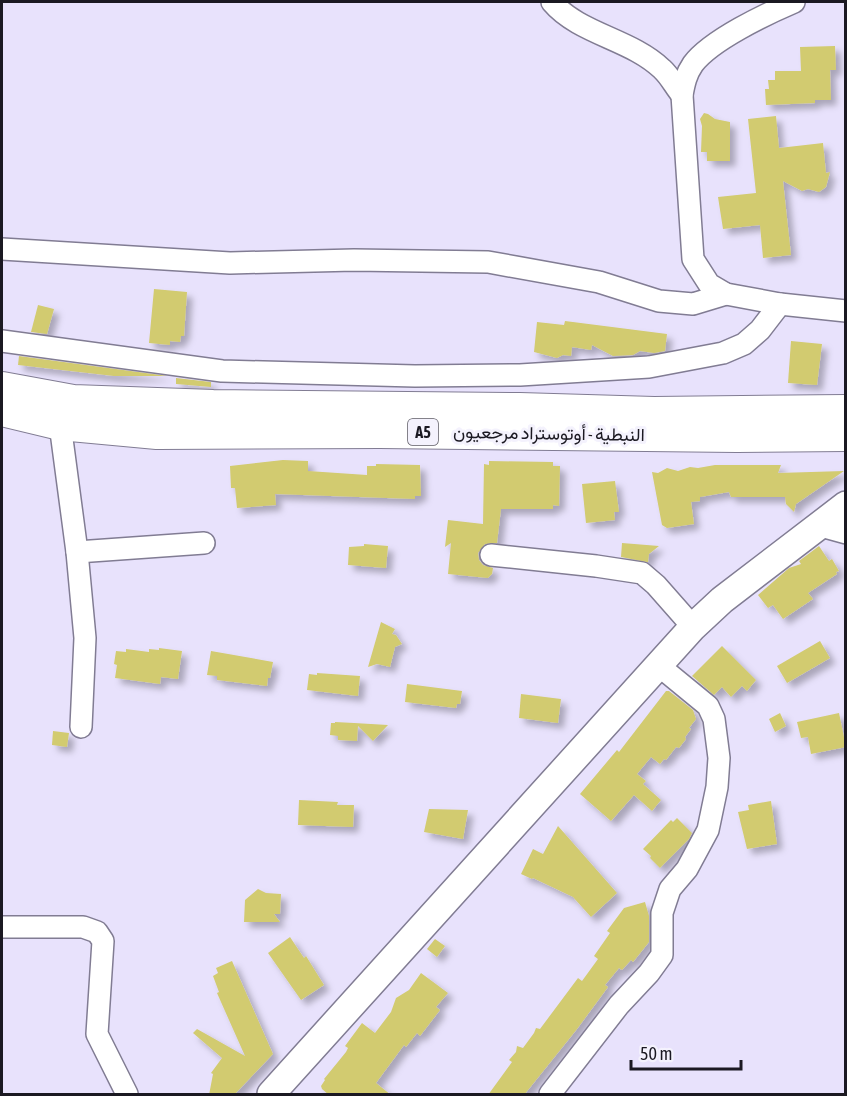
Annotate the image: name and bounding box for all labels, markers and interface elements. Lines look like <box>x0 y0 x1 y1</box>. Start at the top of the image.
road number: A5 <box>408 419 438 445</box>
street label: النبطية - أوتوستراد مرجعيون <box>453 421 645 446</box>
scale bar <box>631 1033 740 1071</box>
text: 50 m <box>640 1043 672 1064</box>

